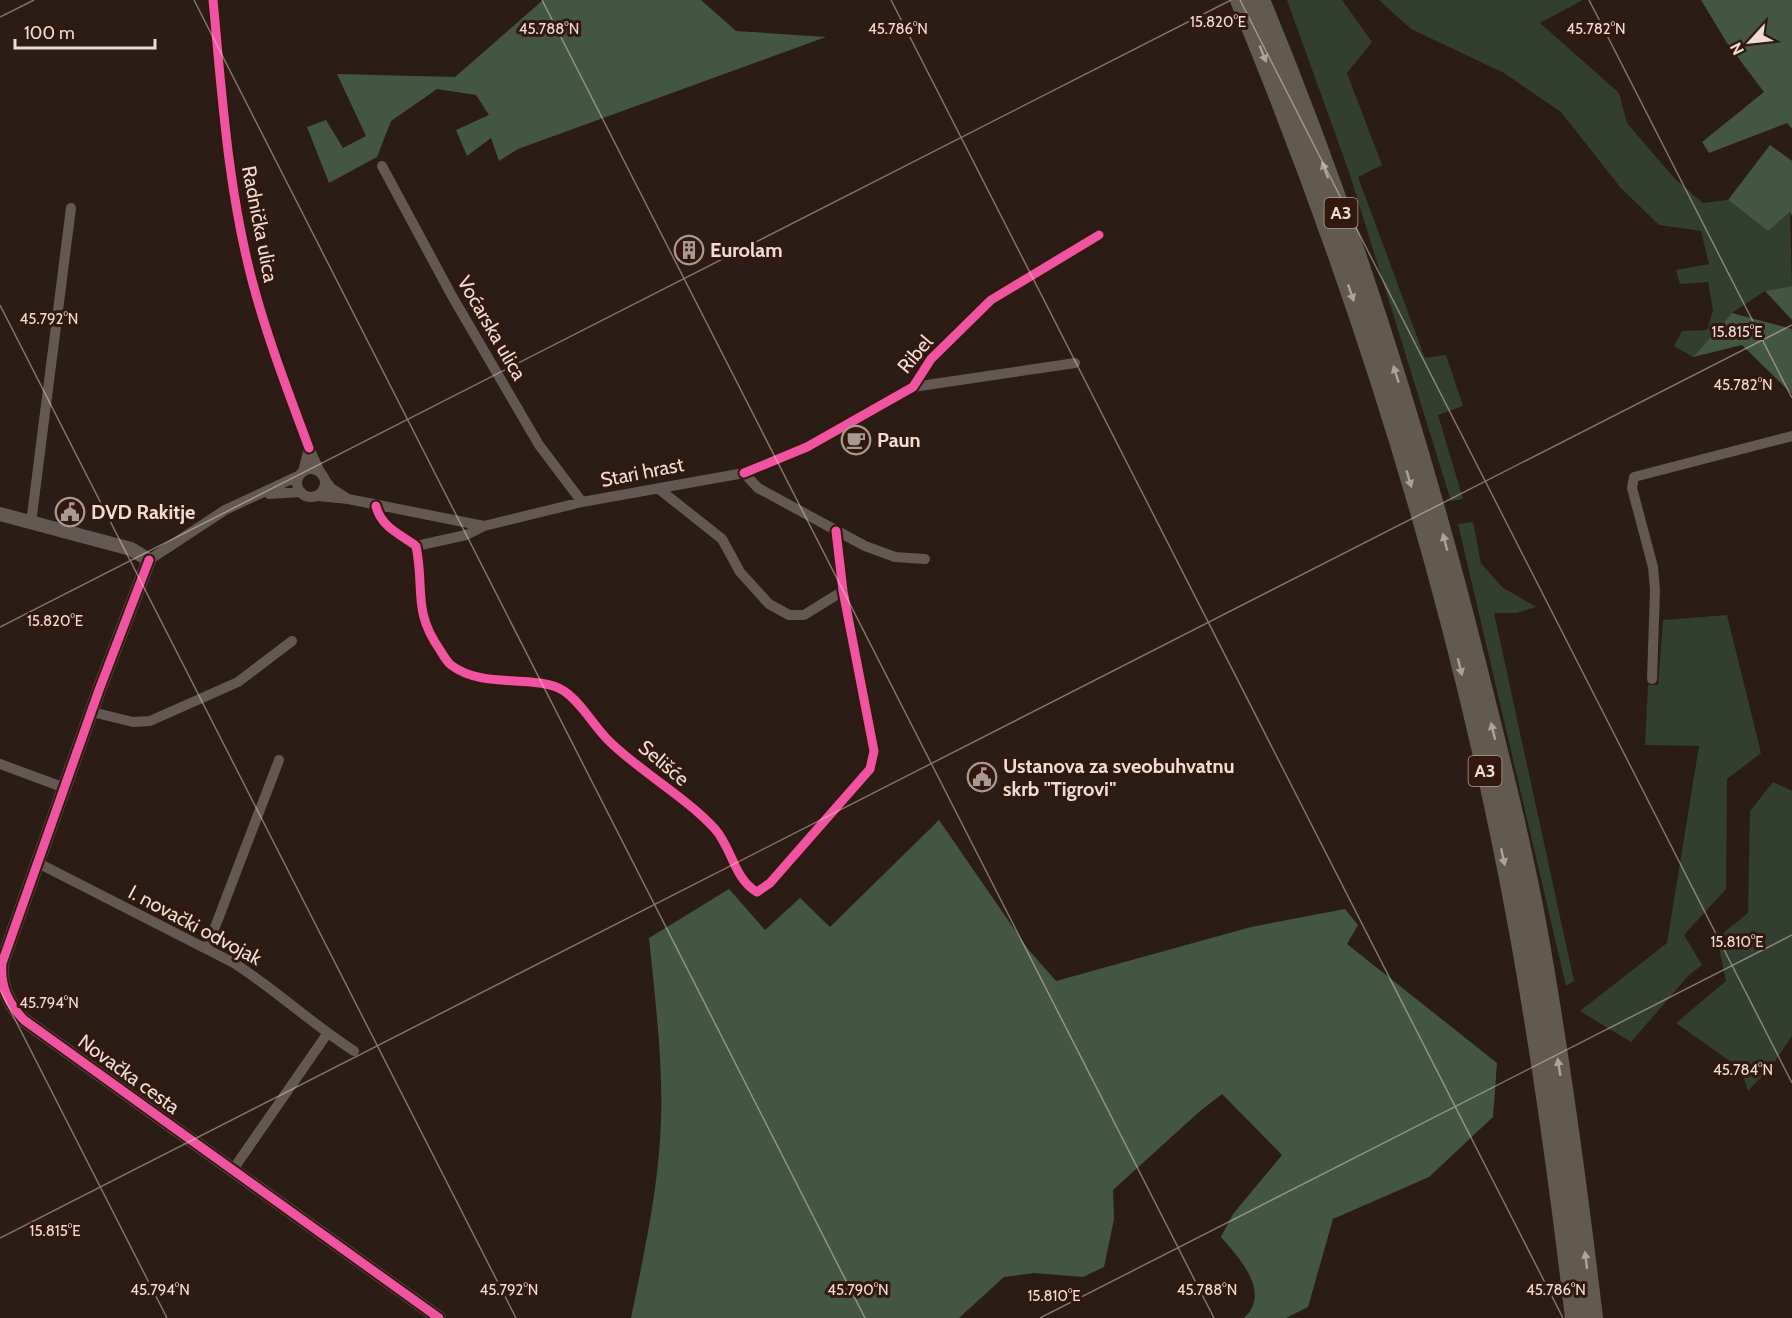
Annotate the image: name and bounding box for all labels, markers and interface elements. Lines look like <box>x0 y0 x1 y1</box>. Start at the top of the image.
scale bar <box>15 12 154 50</box>
north arrow <box>1720 12 1780 72</box>
text: 15.820°E <box>1190 13 1246 31</box>
text: 45.788°N <box>519 20 579 38</box>
text: 45.786°N <box>868 20 928 38</box>
text: 45.782°N <box>1566 20 1626 38</box>
text: 100 m <box>24 22 75 44</box>
text: N <box>1726 39 1748 58</box>
one-way arrow <box>1259 45 1268 63</box>
one-way arrow <box>1320 161 1330 179</box>
street label: Radnička ulica <box>237 164 283 285</box>
road number: A3 <box>1324 198 1358 228</box>
building icon: Eurolam <box>673 234 705 266</box>
place label: Eurolam <box>710 238 783 262</box>
street label: Voćarska ulica <box>453 272 532 385</box>
one-way arrow <box>1346 284 1356 302</box>
text: 45.792°N <box>20 310 78 328</box>
text: 15.815°E <box>1712 323 1762 341</box>
street label: Ribel <box>892 330 938 378</box>
one-way arrow <box>1391 365 1400 383</box>
text: 45.782°N <box>1713 376 1773 394</box>
cafe icon: Paun <box>840 424 872 456</box>
place label: Paun <box>877 428 921 452</box>
street label: Stari hrast <box>598 452 686 492</box>
one-way arrow <box>1405 470 1414 488</box>
public building icon: DVD Rakitje <box>54 496 86 528</box>
place label: DVD Rakitje <box>91 500 195 524</box>
one-way arrow <box>1440 533 1450 552</box>
text: 15.820°E <box>27 612 83 630</box>
one-way arrow <box>1456 658 1465 677</box>
one-way arrow <box>1488 722 1498 741</box>
street label: Selišće <box>634 735 694 791</box>
place label: Ustanova za sveobuhvatnu skrb "Tigrovi" <box>1003 754 1234 801</box>
road number: A3 <box>1468 756 1502 786</box>
public building icon: Ustanova za sveobuhvatnu skrb "Tigrovi" <box>966 761 998 793</box>
one-way arrow <box>1499 848 1509 866</box>
street label: I. novački odvojak <box>124 880 266 970</box>
text: 15.810°E <box>1710 933 1764 951</box>
text: 45.794°N <box>19 994 79 1012</box>
street label: Novačka cesta <box>73 1029 185 1119</box>
one-way arrow <box>1554 1057 1563 1076</box>
text: 45.784°N <box>1713 1061 1773 1079</box>
text: 15.815°E <box>30 1222 80 1240</box>
one-way arrow <box>1582 1250 1591 1269</box>
text: 45.794°N <box>130 1281 190 1299</box>
text: 45.792°N <box>480 1281 538 1299</box>
text: 45.790°N <box>827 1281 889 1299</box>
text: 45.788°N <box>1177 1281 1237 1299</box>
text: 45.786°N <box>1526 1281 1586 1299</box>
text: 15.810°E <box>1027 1287 1081 1305</box>

